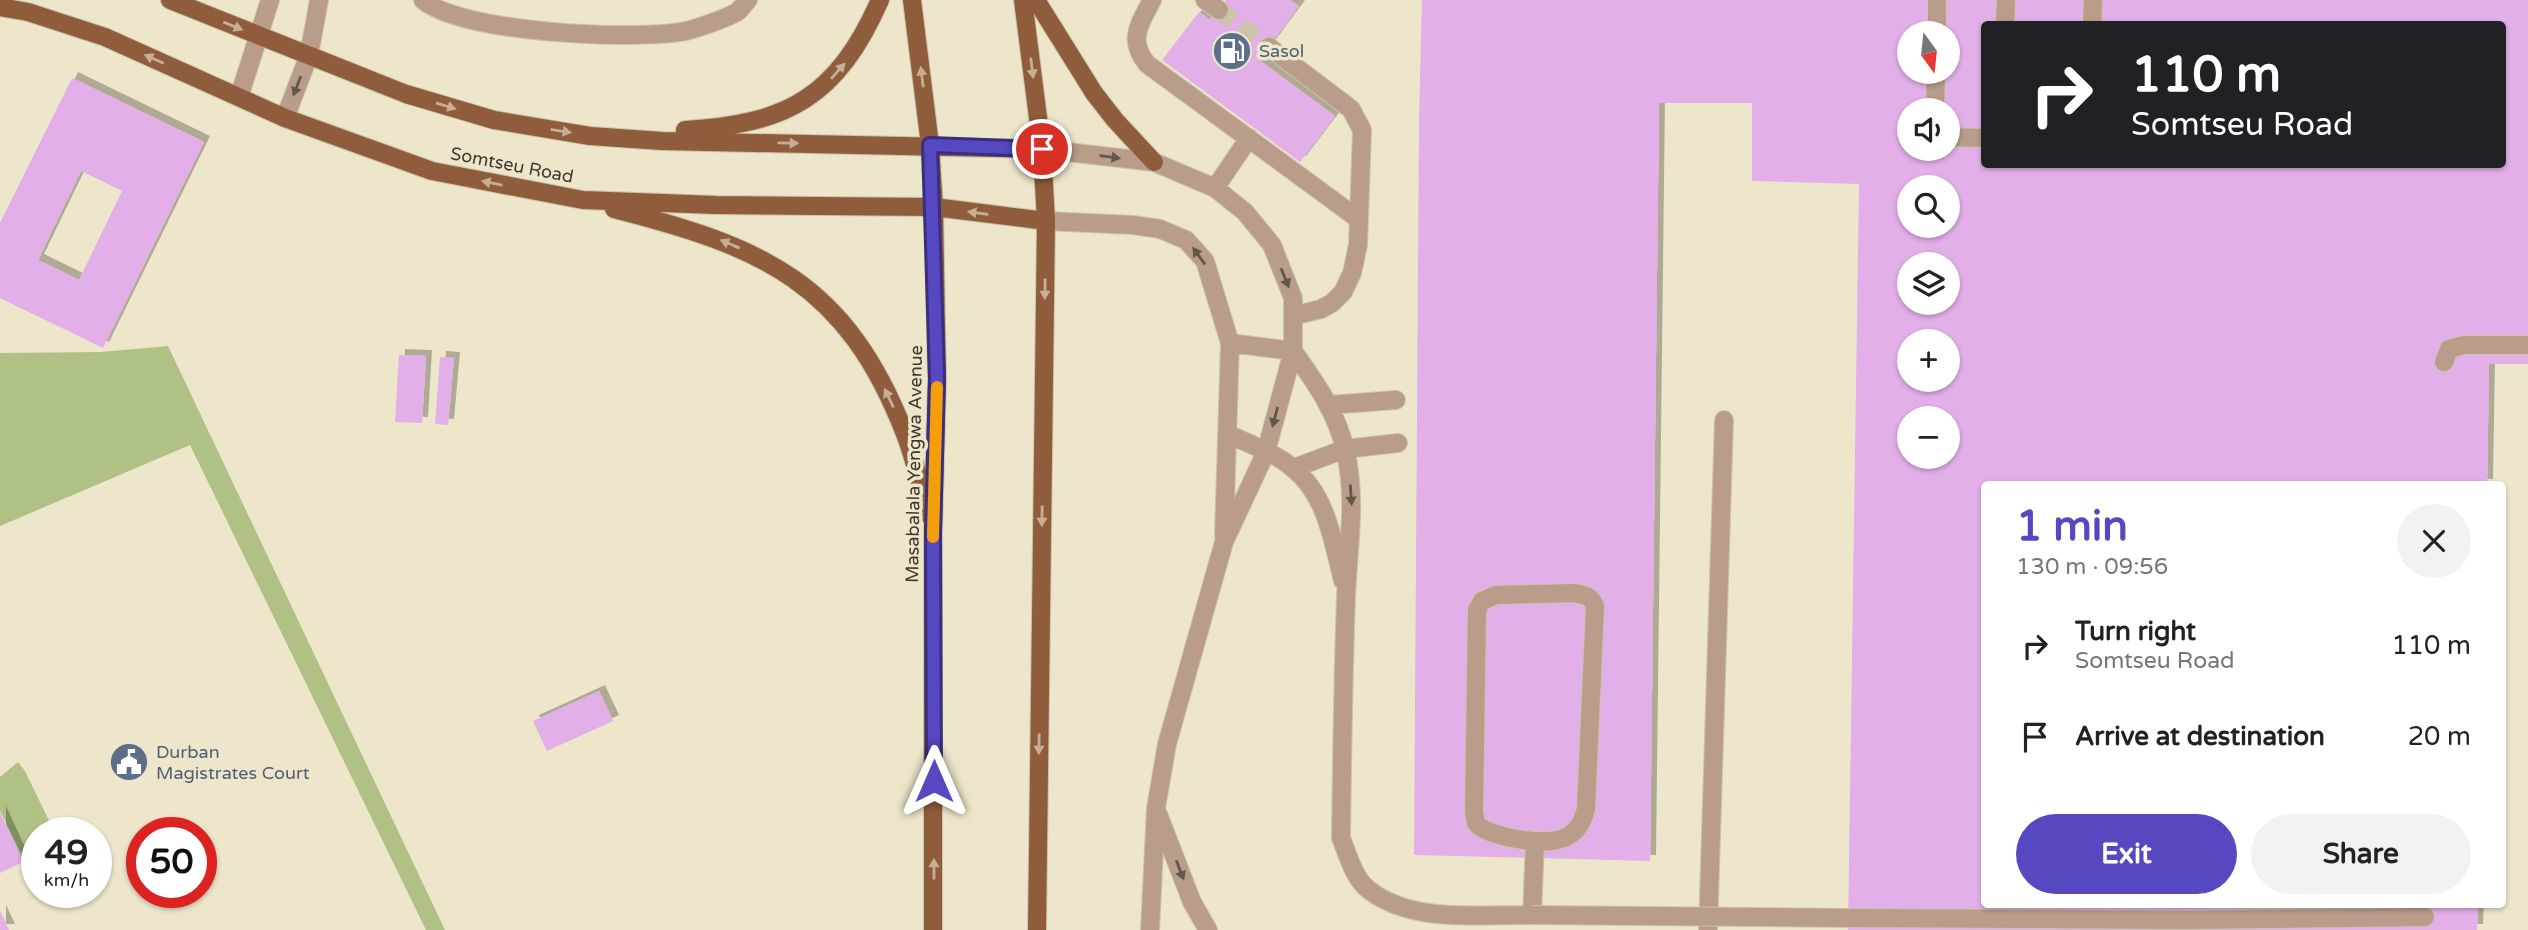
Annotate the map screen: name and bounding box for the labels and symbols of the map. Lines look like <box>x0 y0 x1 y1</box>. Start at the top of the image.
one-way arrow <box>223 20 244 31</box>
north arrow <box>1897 21 1960 84</box>
fuel station icon: Sasol <box>1211 30 1253 72</box>
place label: Sasol <box>1259 40 1304 62</box>
one-way arrow <box>144 53 164 65</box>
one-way arrow <box>1026 57 1037 79</box>
one-way arrow <box>830 62 846 80</box>
one-way arrow <box>916 66 927 88</box>
one-way arrow <box>292 76 303 97</box>
one-way arrow <box>436 101 457 111</box>
pin <box>1012 119 1072 179</box>
one-way arrow <box>550 126 572 137</box>
one-way arrow <box>777 137 799 148</box>
street label: Somtseu Road <box>449 142 575 188</box>
one-way arrow <box>1099 151 1121 162</box>
one-way arrow <box>481 177 503 188</box>
one-way arrow <box>967 207 989 218</box>
one-way arrow <box>719 239 740 250</box>
one-way arrow <box>1193 247 1207 265</box>
one-way arrow <box>1280 268 1291 289</box>
one-way arrow <box>1039 278 1051 300</box>
street label: Masabalala Yengwa Avenue <box>901 345 927 583</box>
one-way arrow <box>883 387 894 408</box>
one-way arrow <box>1269 406 1280 428</box>
one-way arrow <box>1346 484 1357 506</box>
one-way arrow <box>1036 506 1048 528</box>
one-way arrow <box>1033 733 1045 755</box>
public building icon: Durban Magistrates Court <box>108 741 150 783</box>
place label: Durban Magistrates Court <box>156 741 310 784</box>
position arrow <box>897 744 971 818</box>
speed limit sign: 50 <box>126 817 217 908</box>
one-way arrow <box>928 858 940 880</box>
one-way arrow <box>1174 860 1185 881</box>

